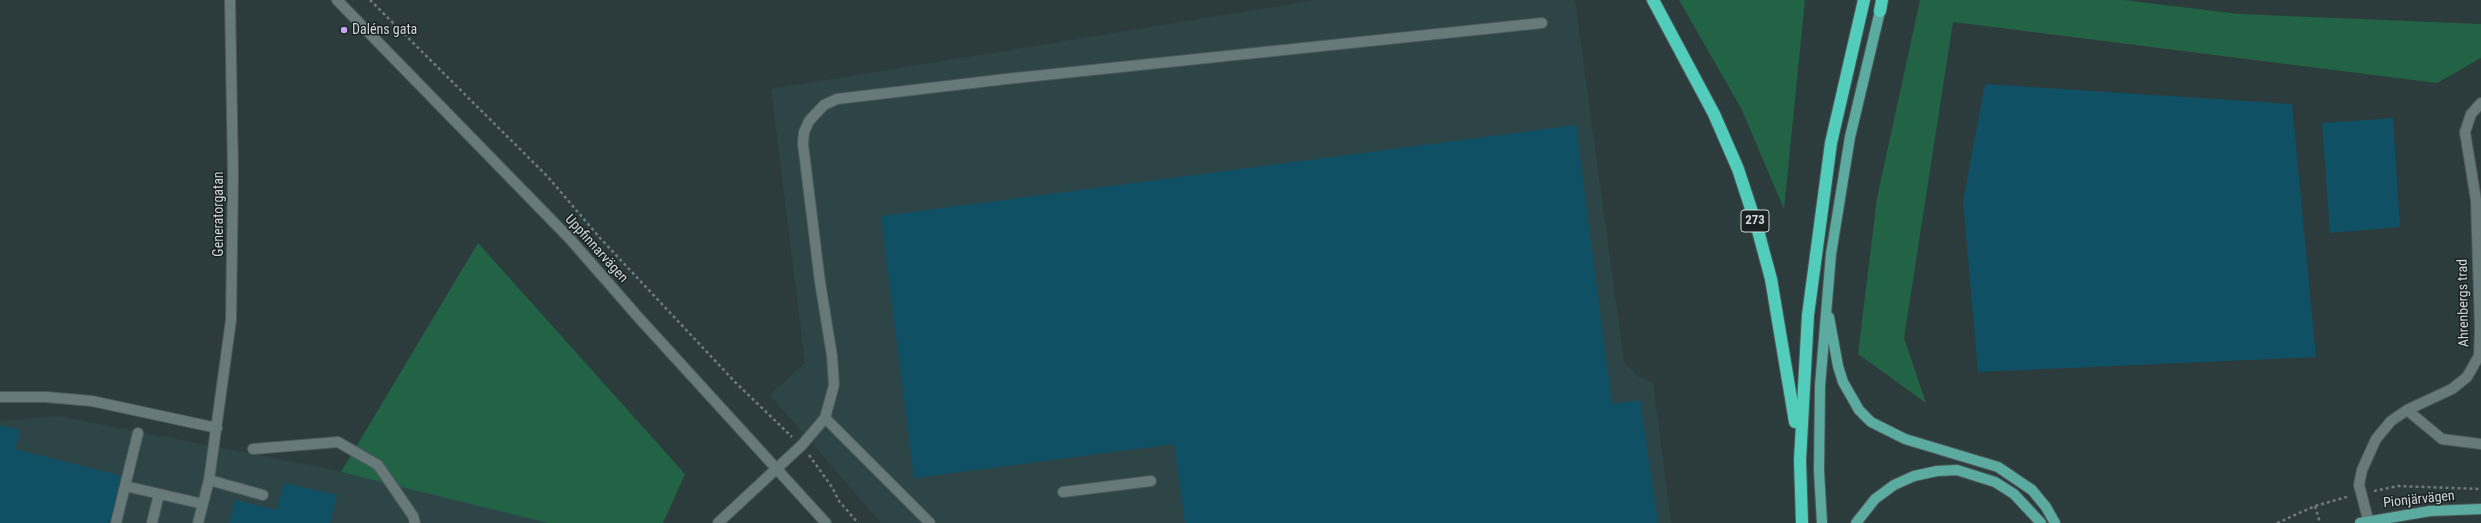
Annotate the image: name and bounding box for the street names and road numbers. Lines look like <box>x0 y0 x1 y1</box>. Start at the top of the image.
street label: Generatorgatan <box>211 171 227 257</box>
road number: 273 <box>1741 210 1769 232</box>
street label: Uppfinnarvägen <box>561 211 631 287</box>
street label: Ahrenbergs trad <box>2455 259 2473 347</box>
street label: Pionjärvägen <box>2382 488 2456 512</box>

